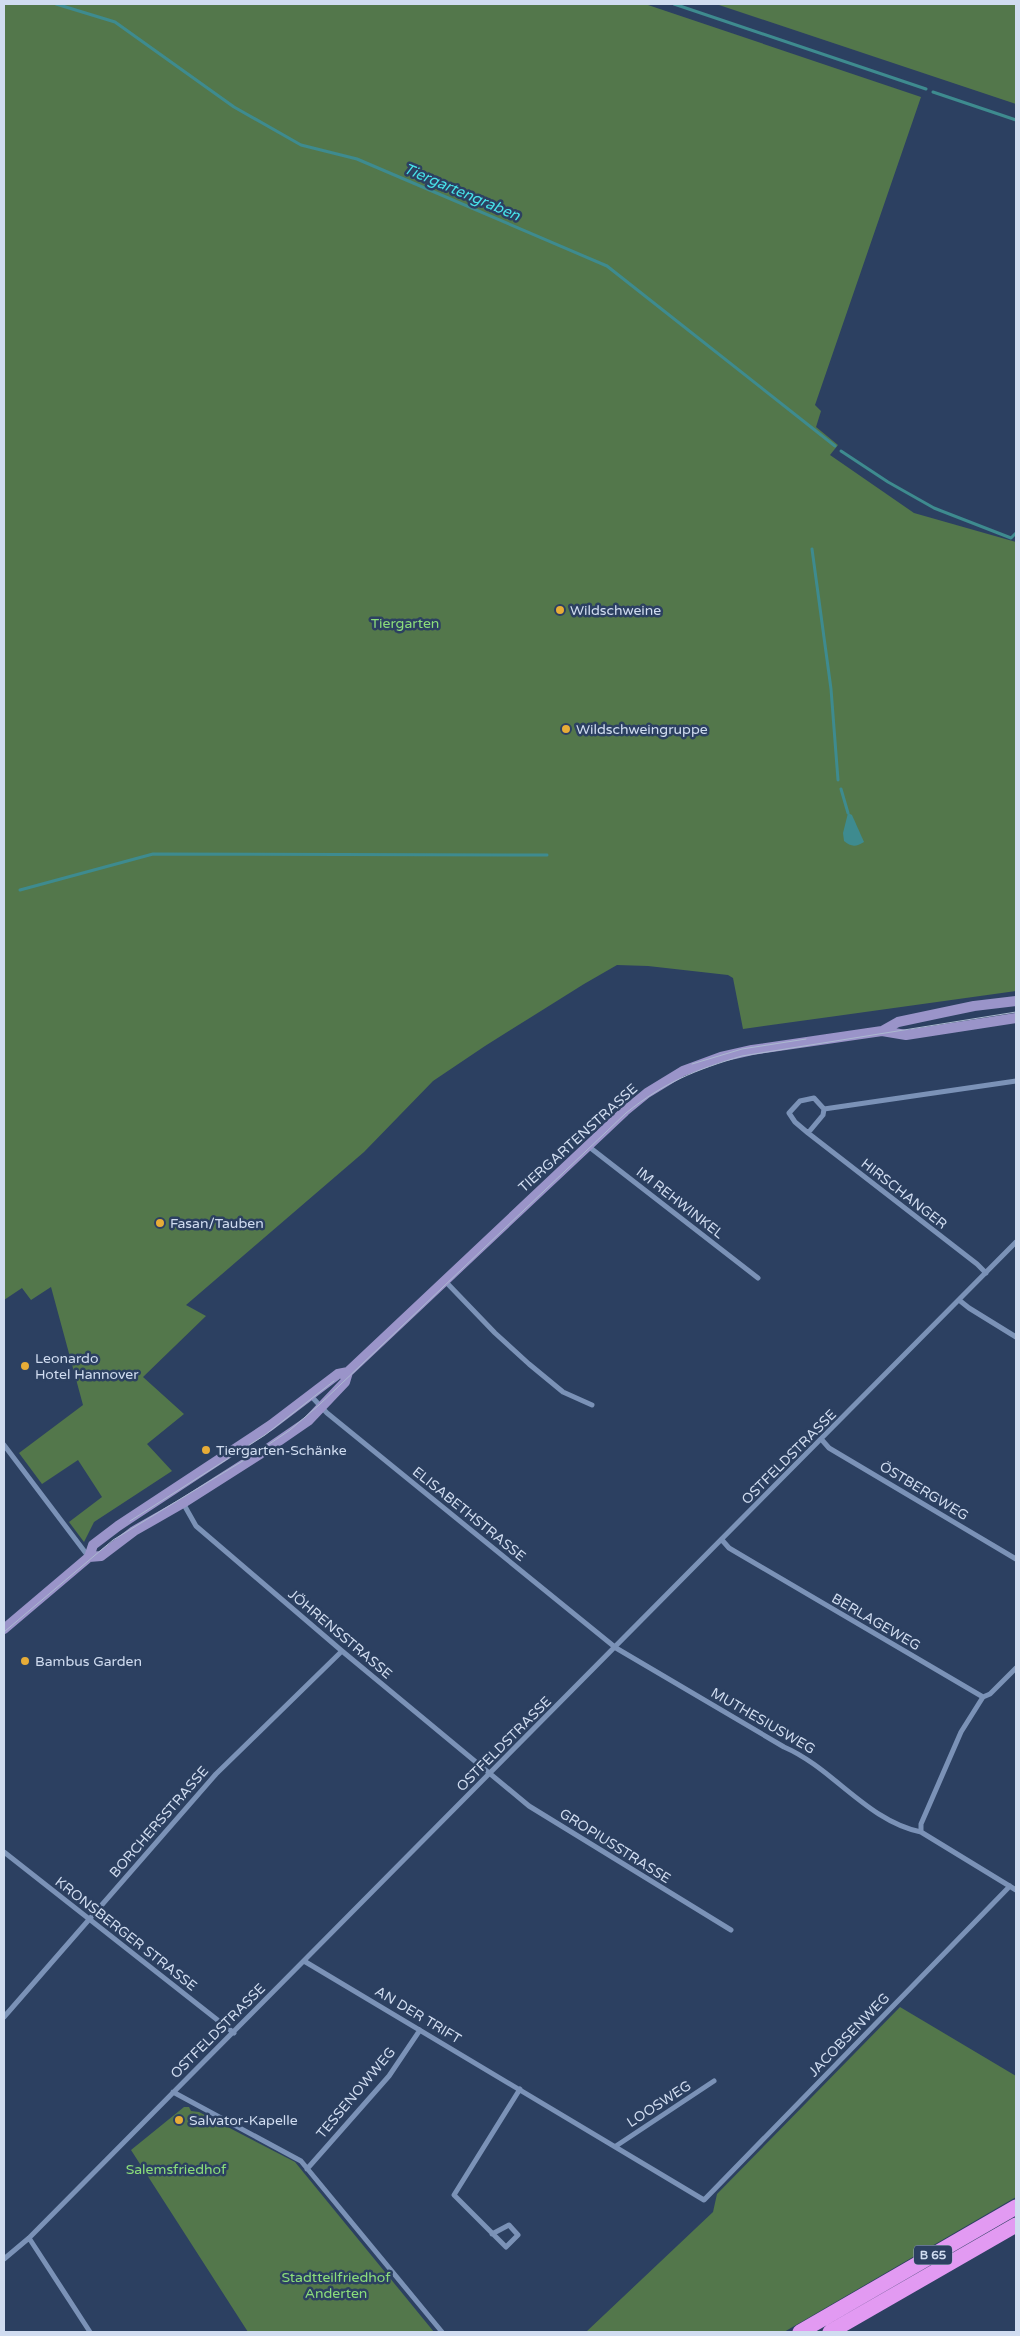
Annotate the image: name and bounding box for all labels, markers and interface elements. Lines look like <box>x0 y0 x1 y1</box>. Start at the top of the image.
water label: Tiergartengraben <box>401 159 524 225</box>
place label: Wildschweine <box>570 602 661 619</box>
marker: Wildschweine <box>554 604 566 616</box>
park label: Tiergarten <box>371 615 439 632</box>
place label: Wildschweingruppe <box>576 721 708 738</box>
marker: Wildschweingruppe <box>560 723 572 735</box>
street label: TIERGARTENSTRASSE <box>515 1080 641 1196</box>
street label: HIRSCHANGER <box>858 1155 950 1233</box>
street label: IM REHWINKEL <box>633 1164 727 1242</box>
place label: Fasan/Tauben <box>170 1215 264 1232</box>
marker: Fasan/Tauben <box>154 1217 166 1229</box>
place label: Leonardo Hotel Hannover <box>35 1350 139 1383</box>
marker: Leonardo Hotel Hannover <box>19 1360 31 1372</box>
street label: OSTFELDSTRASSE <box>738 1406 840 1508</box>
place label: Tiergarten-Schänke <box>216 1442 347 1459</box>
marker: Tiergarten-Schänke <box>200 1444 212 1456</box>
street label: ÖSTBERGWEG <box>876 1458 972 1524</box>
street label: ELISABETHSTRASSE <box>409 1463 529 1565</box>
street label: JÖHRENSSTRASSE <box>285 1586 395 1682</box>
street label: BERLAGEWEG <box>829 1590 923 1654</box>
place label: Bambus Garden <box>35 1653 142 1670</box>
marker: Bambus Garden <box>19 1655 31 1667</box>
street label: MUTHESIUSWEG <box>708 1684 818 1758</box>
street label: OSTFELDSTRASSE <box>453 1693 555 1795</box>
street label: BORCHERSSTRASSE <box>106 1763 212 1881</box>
street label: GROPIUSSTRASSE <box>556 1805 674 1887</box>
street label: KRONSBERGER STRASSE <box>52 1873 200 1995</box>
street label: OSTFELDSTRASSE <box>167 1980 269 2082</box>
street label: AN DER TRIFT <box>372 1983 465 2048</box>
street label: JACOBSENWEG <box>805 1990 893 2080</box>
street label: TESSENOWWEG <box>313 2044 399 2142</box>
street label: LOOSWEG <box>624 2077 694 2131</box>
place label: Salvator-Kapelle <box>189 2112 298 2129</box>
marker: Salvator-Kapelle <box>173 2114 185 2126</box>
park label: Salemsfriedhof <box>126 2161 227 2178</box>
road number: B 65 <box>914 2246 952 2264</box>
park label: Stadtteilfriedhof Anderten <box>281 2269 391 2302</box>

